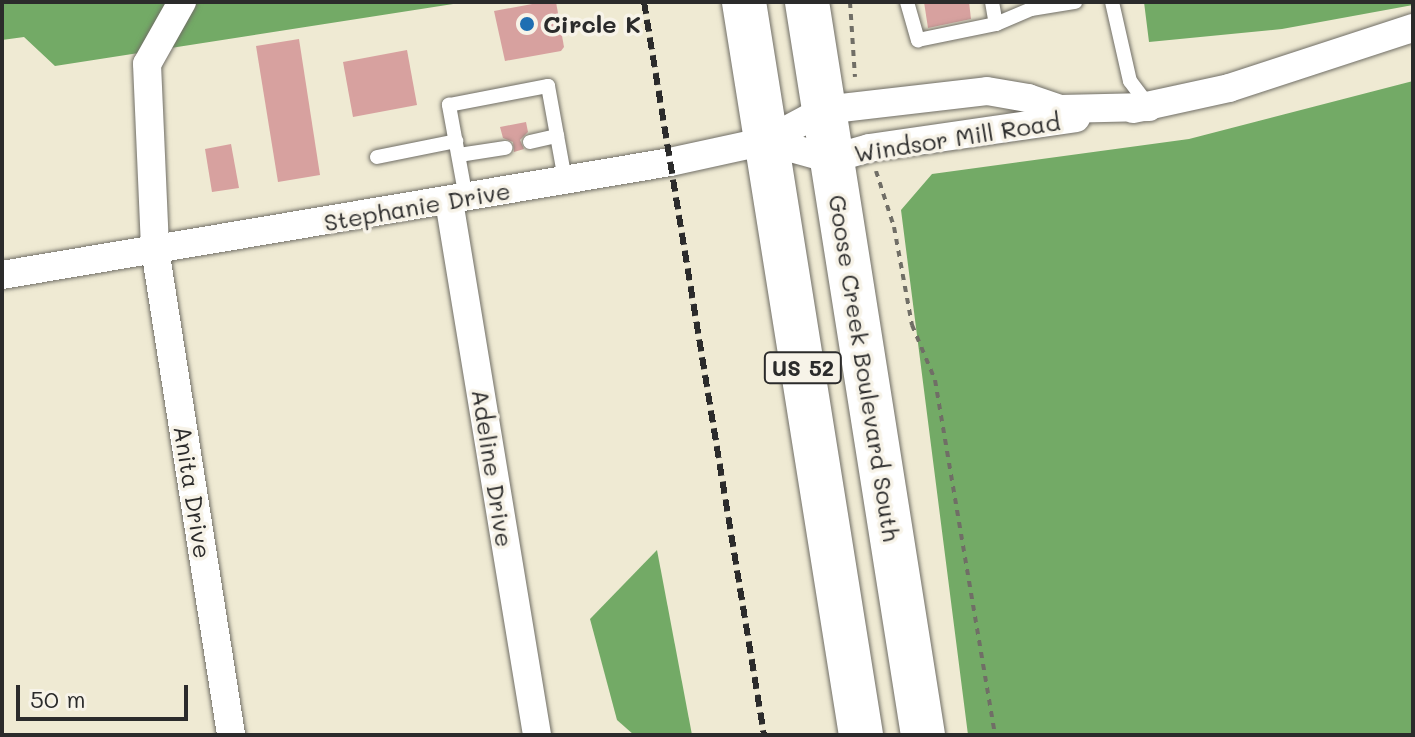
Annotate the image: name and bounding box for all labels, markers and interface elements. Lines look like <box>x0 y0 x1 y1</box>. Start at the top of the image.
place label: Circle K <box>543 10 641 38</box>
marker: Circle K <box>518 15 536 33</box>
street label: Windsor Mill Road <box>852 106 1062 168</box>
street label: Stephanie Drive <box>322 175 512 237</box>
street label: Goose Creek Boulevard South <box>823 193 907 543</box>
road number: US 52 <box>763 350 843 386</box>
street label: Adeline Drive <box>466 387 520 549</box>
street label: Anita Drive <box>168 424 218 560</box>
scale bar <box>20 669 192 719</box>
text: 50 m <box>30 683 86 714</box>

